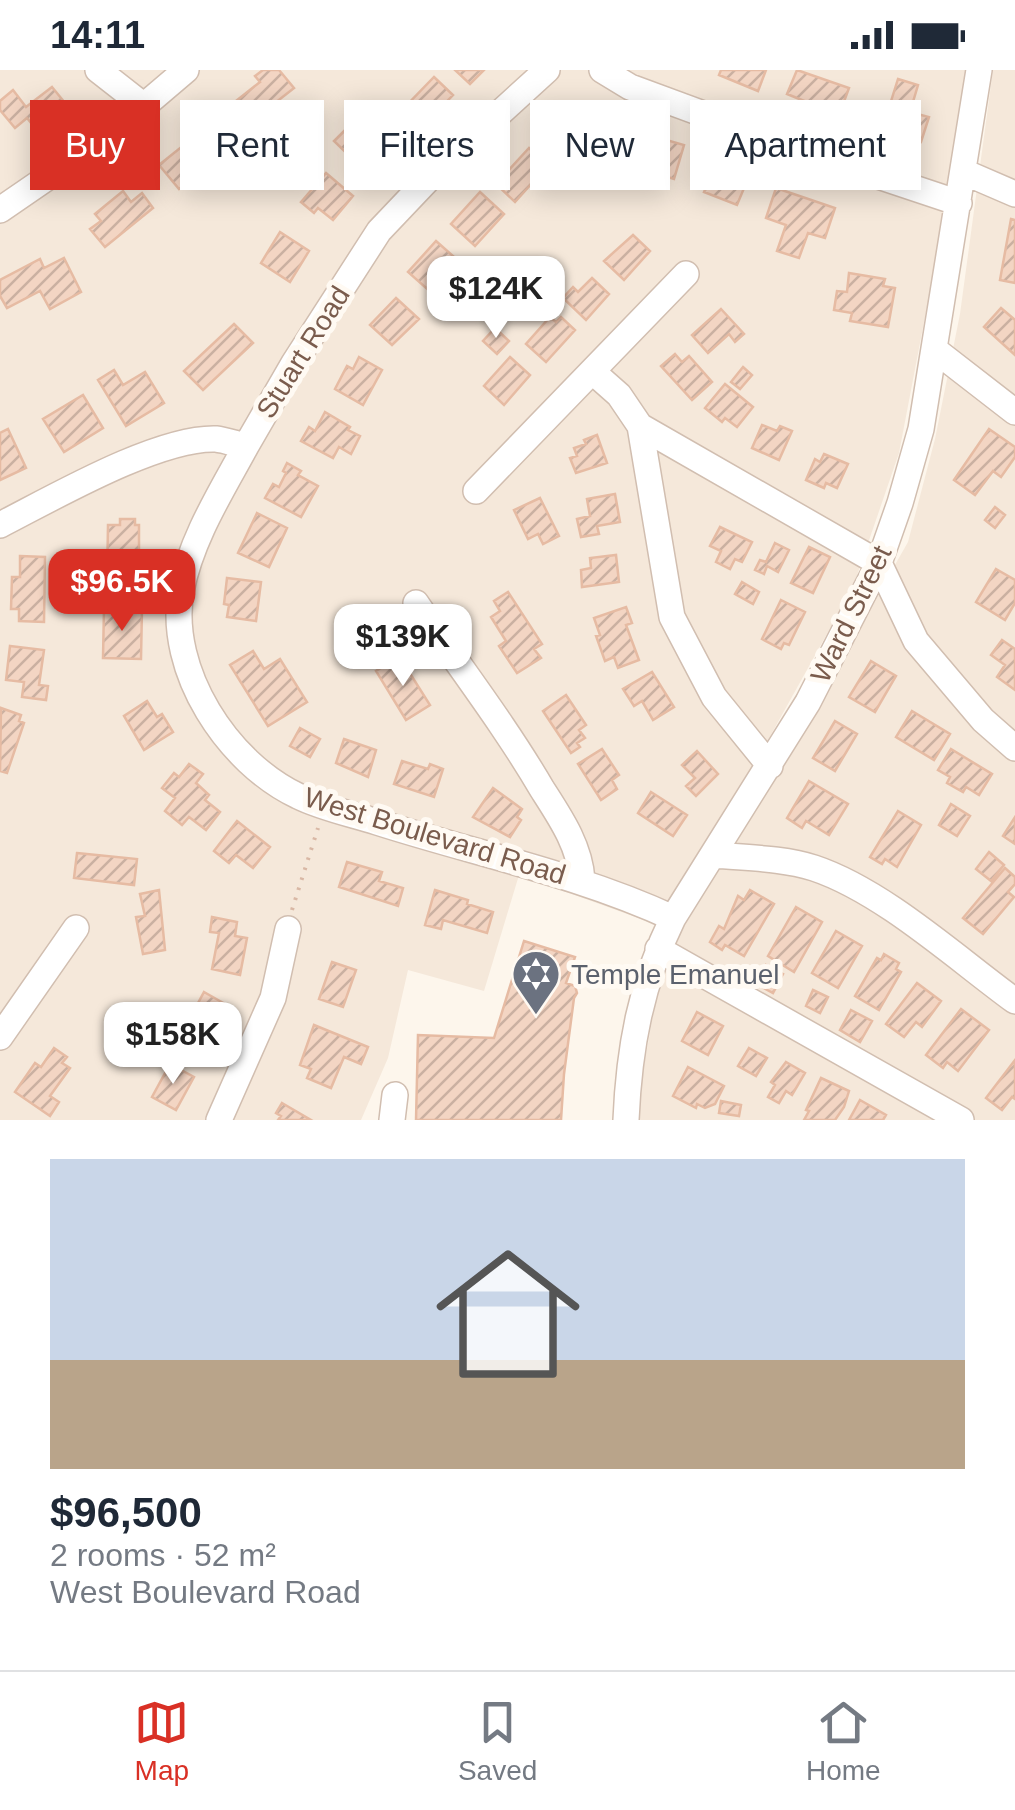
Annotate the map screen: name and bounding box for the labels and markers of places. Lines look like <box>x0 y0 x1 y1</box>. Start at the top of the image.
pin: $124K <box>426 256 566 341</box>
pin: $96.5K <box>41 549 203 634</box>
pin: $139K <box>333 604 473 689</box>
synagogue icon: Temple Emanuel <box>510 948 562 1016</box>
place label: Temple Emanuel <box>571 959 780 990</box>
pin: $158K <box>103 1002 243 1087</box>

